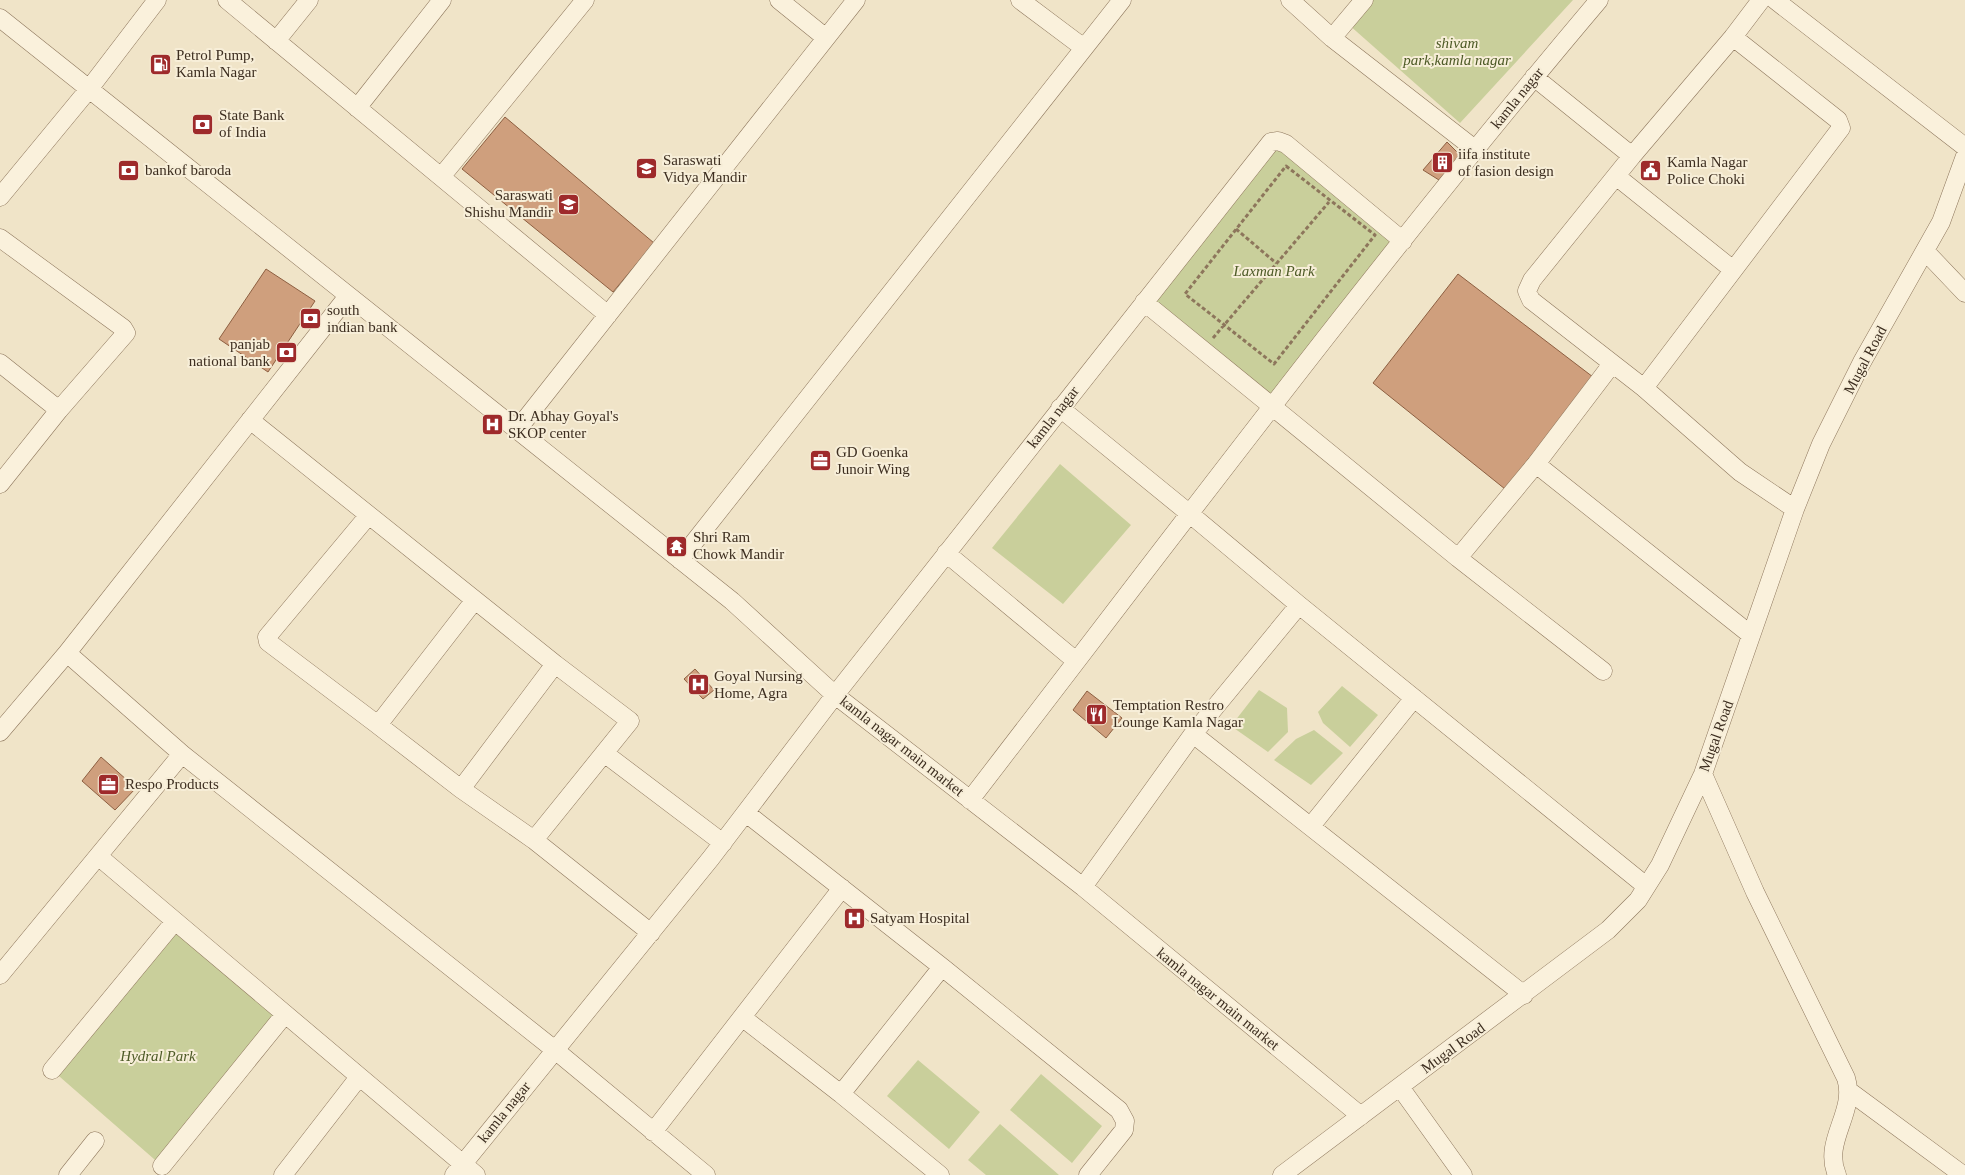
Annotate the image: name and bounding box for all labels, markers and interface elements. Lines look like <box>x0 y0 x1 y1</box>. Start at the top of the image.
park label: shivam park,kamla nagar <box>1402 35 1511 68</box>
place label: Petrol Pump, Kamla Nagar <box>176 47 256 80</box>
fuel station icon: Petrol Pump, Kamla Nagar <box>148 52 172 76</box>
street label: kamla nagar <box>1488 64 1546 132</box>
place label: State Bank of India <box>219 107 285 140</box>
bank icon: State Bank of India <box>191 112 215 136</box>
place label: iifa institute of fasion design <box>1458 146 1554 179</box>
building icon: iifa institute of fasion design <box>1430 151 1454 175</box>
place label: Saraswati Vidya Mandir <box>663 152 747 185</box>
place label: Kamla Nagar Police Choki <box>1667 154 1747 187</box>
school or university icon: Saraswati Vidya Mandir <box>635 157 659 181</box>
bank icon: bankof baroda <box>117 158 141 182</box>
public building icon: Kamla Nagar Police Choki <box>1639 159 1663 183</box>
place label: bankof baroda <box>145 162 232 178</box>
place label: Saraswati Shishu Mandir <box>464 187 553 220</box>
school or university icon: Saraswati Shishu Mandir <box>557 192 581 216</box>
park label: Laxman Park <box>1232 263 1315 279</box>
place label: south indian bank <box>327 302 398 335</box>
bank icon: south indian bank <box>299 307 323 331</box>
street label: Mugal Road <box>1840 323 1890 397</box>
place label: panjab national bank <box>189 336 270 369</box>
bank icon: panjab national bank <box>274 341 298 365</box>
street label: kamla nagar <box>1024 383 1082 451</box>
place label: Dr. Abhay Goyal's SKOP center <box>508 408 619 441</box>
hospital icon: Dr. Abhay Goyal's SKOP center <box>480 413 504 437</box>
place label: GD Goenka Junoir Wing <box>836 444 910 477</box>
office icon: GD Goenka Junoir Wing <box>808 449 832 473</box>
place label: Shri Ram Chowk Mandir <box>693 529 784 562</box>
temple icon: Shri Ram Chowk Mandir <box>665 534 689 558</box>
place label: Goyal Nursing Home, Agra <box>714 668 803 701</box>
hospital icon: Goyal Nursing Home, Agra <box>686 673 710 697</box>
street label: kamla nagar main market <box>837 693 968 800</box>
place label: Temptation Restro Lounge Kamla Nagar <box>1113 697 1243 730</box>
street label: Mugal Road <box>1696 698 1736 774</box>
restaurant icon: Temptation Restro Lounge Kamla Nagar <box>1085 702 1109 726</box>
office icon: Respo Products <box>97 772 121 796</box>
place label: Respo Products <box>125 776 219 792</box>
hospital icon: Satyam Hospital <box>842 906 866 930</box>
place label: Satyam Hospital <box>870 910 970 926</box>
street label: kamla nagar main market <box>1154 945 1283 1054</box>
street label: Mugal Road <box>1418 1019 1488 1076</box>
park label: Hydral Park <box>119 1048 196 1064</box>
street label: kamla nagar <box>475 1078 533 1146</box>

